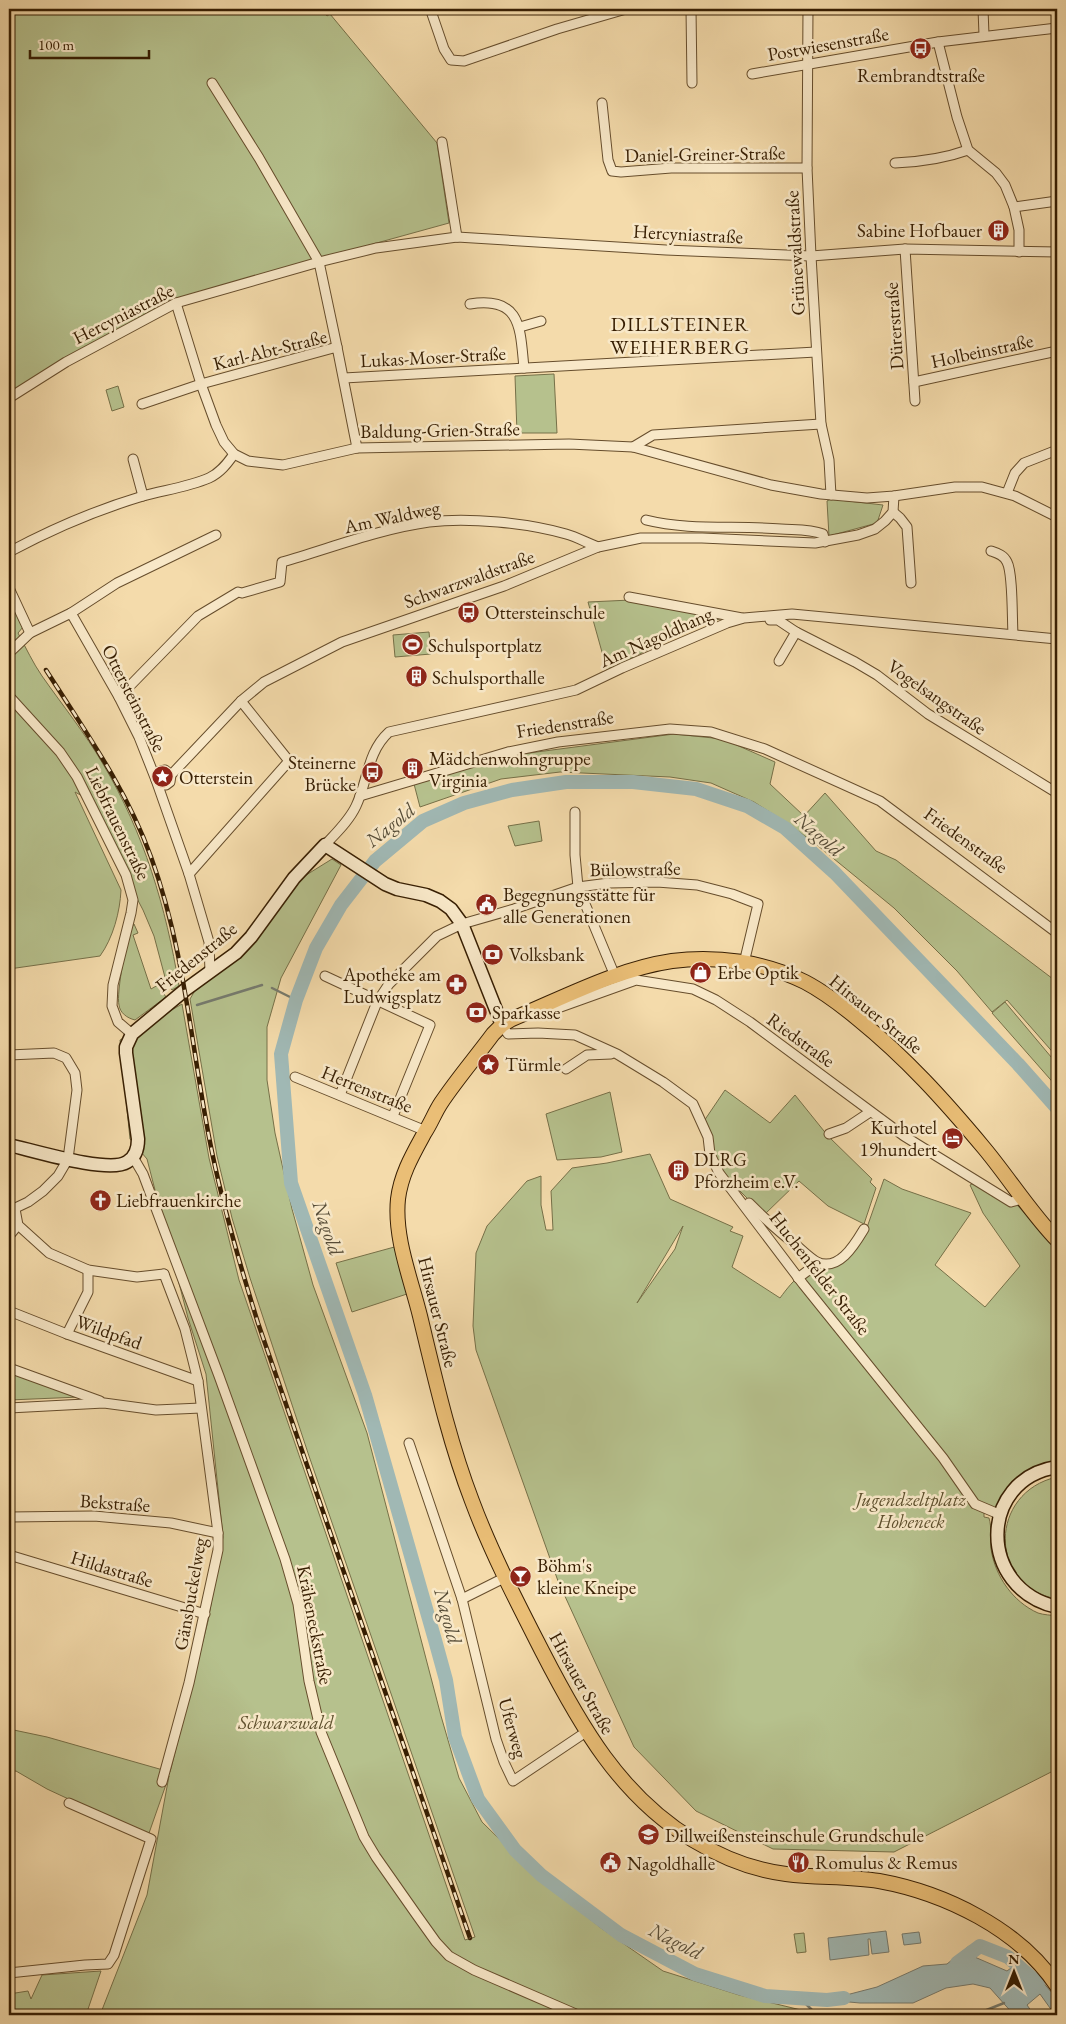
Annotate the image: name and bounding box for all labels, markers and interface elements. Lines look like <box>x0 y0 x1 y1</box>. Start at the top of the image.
street label: Postwiesenstraße <box>765 21 891 67</box>
scale bar <box>30 28 149 60</box>
text: 100 m <box>38 35 75 54</box>
bus stop icon: Rembrandtstraße <box>909 37 933 61</box>
place label: Rembrandtstraße <box>857 63 985 88</box>
street label: Daniel-Greiner-Straße <box>624 140 786 168</box>
street label: Grünewaldstraße <box>779 190 811 316</box>
place label: Sabine Hofbauer <box>857 218 983 243</box>
building icon: Sabine Hofbauer <box>986 218 1010 242</box>
street label: Hercyniastraße <box>632 219 744 249</box>
street label: Hercyniastraße <box>68 278 178 350</box>
street label: Dürerstraße <box>878 282 910 370</box>
district label: DILLSTEINER WEIHERBERG <box>610 311 750 360</box>
street label: Karl-Abt-Straße <box>210 324 330 376</box>
street label: Holbeinstraße <box>929 328 1035 374</box>
street label: Lukas-Moser-Straße <box>359 341 507 373</box>
street label: Baldung-Grien-Straße <box>360 416 520 444</box>
street label: Am Waldweg <box>341 495 443 540</box>
street label: Schwarzwaldstraße <box>400 544 538 614</box>
bus stop icon: Ottersteinschule <box>457 600 481 624</box>
place label: Ottersteinschule <box>485 600 605 625</box>
street label: Am Nagoldhang <box>594 601 717 674</box>
sports icon: Schulsportplatz <box>400 633 424 657</box>
place label: Schulsportplatz <box>428 633 542 658</box>
street label: Ottersteinstraße <box>96 640 172 756</box>
street label: Vogelsangstraße <box>883 654 991 740</box>
building icon: Schulsporthalle <box>404 665 428 689</box>
place label: Schulsporthalle <box>432 665 545 690</box>
street label: Friedenstraße <box>515 704 615 744</box>
place label: Mädchenwohngruppe Virginia <box>429 746 591 793</box>
place label: Steinerne Brücke <box>288 750 356 797</box>
building icon: Mädchenwohngruppe Virginia <box>401 757 425 781</box>
bus stop icon: Steinerne Brücke <box>360 761 384 785</box>
street label: Liebfrauenstraße <box>80 762 156 884</box>
place icon: Otterstein <box>151 765 175 789</box>
place label: Otterstein <box>179 765 253 790</box>
water label: Nagold <box>359 797 421 854</box>
street label: Friedenstraße <box>919 801 1013 879</box>
water label: Nagold <box>788 805 849 863</box>
street label: Bülowstraße <box>589 856 681 882</box>
place label: Begegnungsstätte für alle Generationen <box>503 882 656 929</box>
public building icon: Begegnungsstätte für alle Generationen <box>475 893 499 917</box>
street label: Friedenstraße <box>150 916 242 998</box>
bank icon: Volksbank <box>481 942 505 966</box>
place label: Volksbank <box>509 942 586 967</box>
shop icon: Erbe Optik <box>689 960 713 984</box>
place label: Erbe Optik <box>717 960 800 985</box>
place label: Apotheke am Ludwigsplatz <box>342 962 442 1009</box>
street label: Hirsauer Straße <box>824 969 928 1059</box>
pharmacy icon: Apotheke am Ludwigsplatz <box>445 973 469 997</box>
bank icon: Sparkasse <box>464 1000 488 1024</box>
place label: Sparkasse <box>492 1000 560 1025</box>
street label: Riedstraße <box>762 1007 840 1073</box>
place icon: Türmle <box>477 1052 501 1076</box>
place label: Türmle <box>505 1052 561 1077</box>
street label: Herrenstraße <box>318 1059 416 1119</box>
place label: Kurhotel 19hundert <box>860 1115 937 1162</box>
hotel icon: Kurhotel 19hundert <box>941 1126 965 1150</box>
place label: DLRG Pforzheim e.V. <box>694 1147 799 1194</box>
building icon: DLRG Pforzheim e.V. <box>666 1158 690 1182</box>
church icon: Liebfrauenkirche <box>88 1188 112 1212</box>
place label: Liebfrauenkirche <box>116 1188 241 1213</box>
water label: Nagold <box>306 1196 350 1260</box>
street label: Huchenfelder Straße <box>764 1206 876 1340</box>
street label: Hirsauer Straße <box>412 1254 464 1370</box>
street label: Wildpfad <box>73 1309 146 1356</box>
park label: Jugendzeltplatz Hoheneck <box>852 1487 966 1534</box>
street label: Bekstraße <box>79 1488 151 1518</box>
street label: Gänsbuckelweg <box>168 1535 212 1652</box>
street label: Hildastraße <box>68 1545 156 1593</box>
place label: Böhm's kleine Kneipe <box>537 1553 636 1600</box>
street label: Kräheneckstraße <box>291 1563 339 1687</box>
bar icon: Böhm's kleine Kneipe <box>509 1564 533 1588</box>
water label: Nagold <box>428 1584 468 1647</box>
street label: Hirsauer Straße <box>544 1627 620 1739</box>
street label: Uferweg <box>492 1695 534 1762</box>
park label: Schwarzwald <box>237 1710 334 1735</box>
school or university icon: Dillweißensteinschule Grundschule <box>637 1823 661 1847</box>
place label: Dillweißensteinschule Grundschule <box>665 1823 924 1848</box>
restaurant icon: Romulus & Remus <box>787 1850 811 1874</box>
place label: Romulus & Remus <box>815 1850 957 1875</box>
public building icon: Nagoldhalle <box>599 1851 623 1875</box>
place label: Nagoldhalle <box>627 1851 715 1876</box>
water label: Nagold <box>644 1916 708 1966</box>
north arrow <box>988 1946 1038 1996</box>
text: N <box>1008 1950 1020 1968</box>

